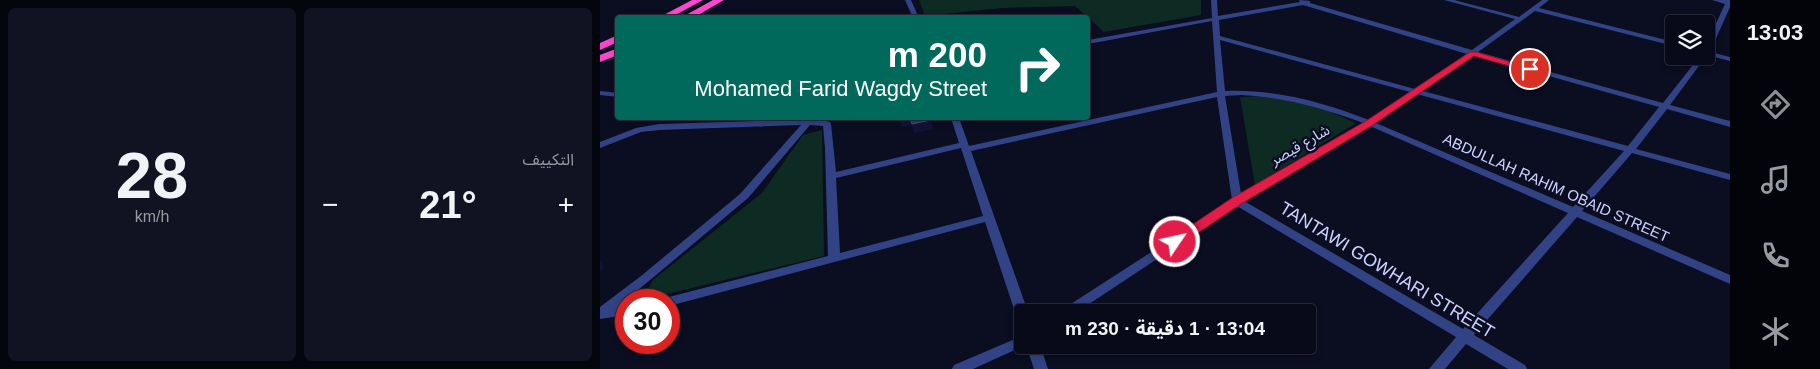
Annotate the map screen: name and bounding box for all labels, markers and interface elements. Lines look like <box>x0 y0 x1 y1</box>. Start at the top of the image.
map controls <box>1665 15 1715 65</box>
button: layers <box>1665 15 1715 65</box>
text: 13:03 <box>1747 20 1803 45</box>
text: 200 m <box>888 35 987 74</box>
icon: right <box>1005 35 1070 100</box>
pin <box>1509 48 1551 90</box>
icon: arrive <box>1516 55 1544 83</box>
text: Mohamed Farid Wagdy Street <box>694 76 987 101</box>
icon: directions <box>1758 87 1793 122</box>
street label: شارع قيصر <box>1266 121 1335 172</box>
street label: ABDULLAH RAHIM OBAID STREET <box>1440 130 1672 245</box>
text: 28 <box>116 139 188 212</box>
text: التكييف <box>522 151 574 168</box>
icon: music <box>1758 162 1793 197</box>
text: 21° <box>419 184 477 226</box>
text: − <box>322 189 338 220</box>
text: + <box>558 189 574 220</box>
street label: TANTAWI GOWHARI STREET <box>1276 198 1498 342</box>
text: km/h <box>135 208 169 225</box>
position arrow <box>1148 215 1200 267</box>
icon: phone <box>1758 238 1793 273</box>
speed limit sign: 30 <box>615 289 680 354</box>
icon: climate <box>1758 314 1793 349</box>
text: 13:04 · 1 دقيقة · 230 m <box>1065 318 1265 339</box>

